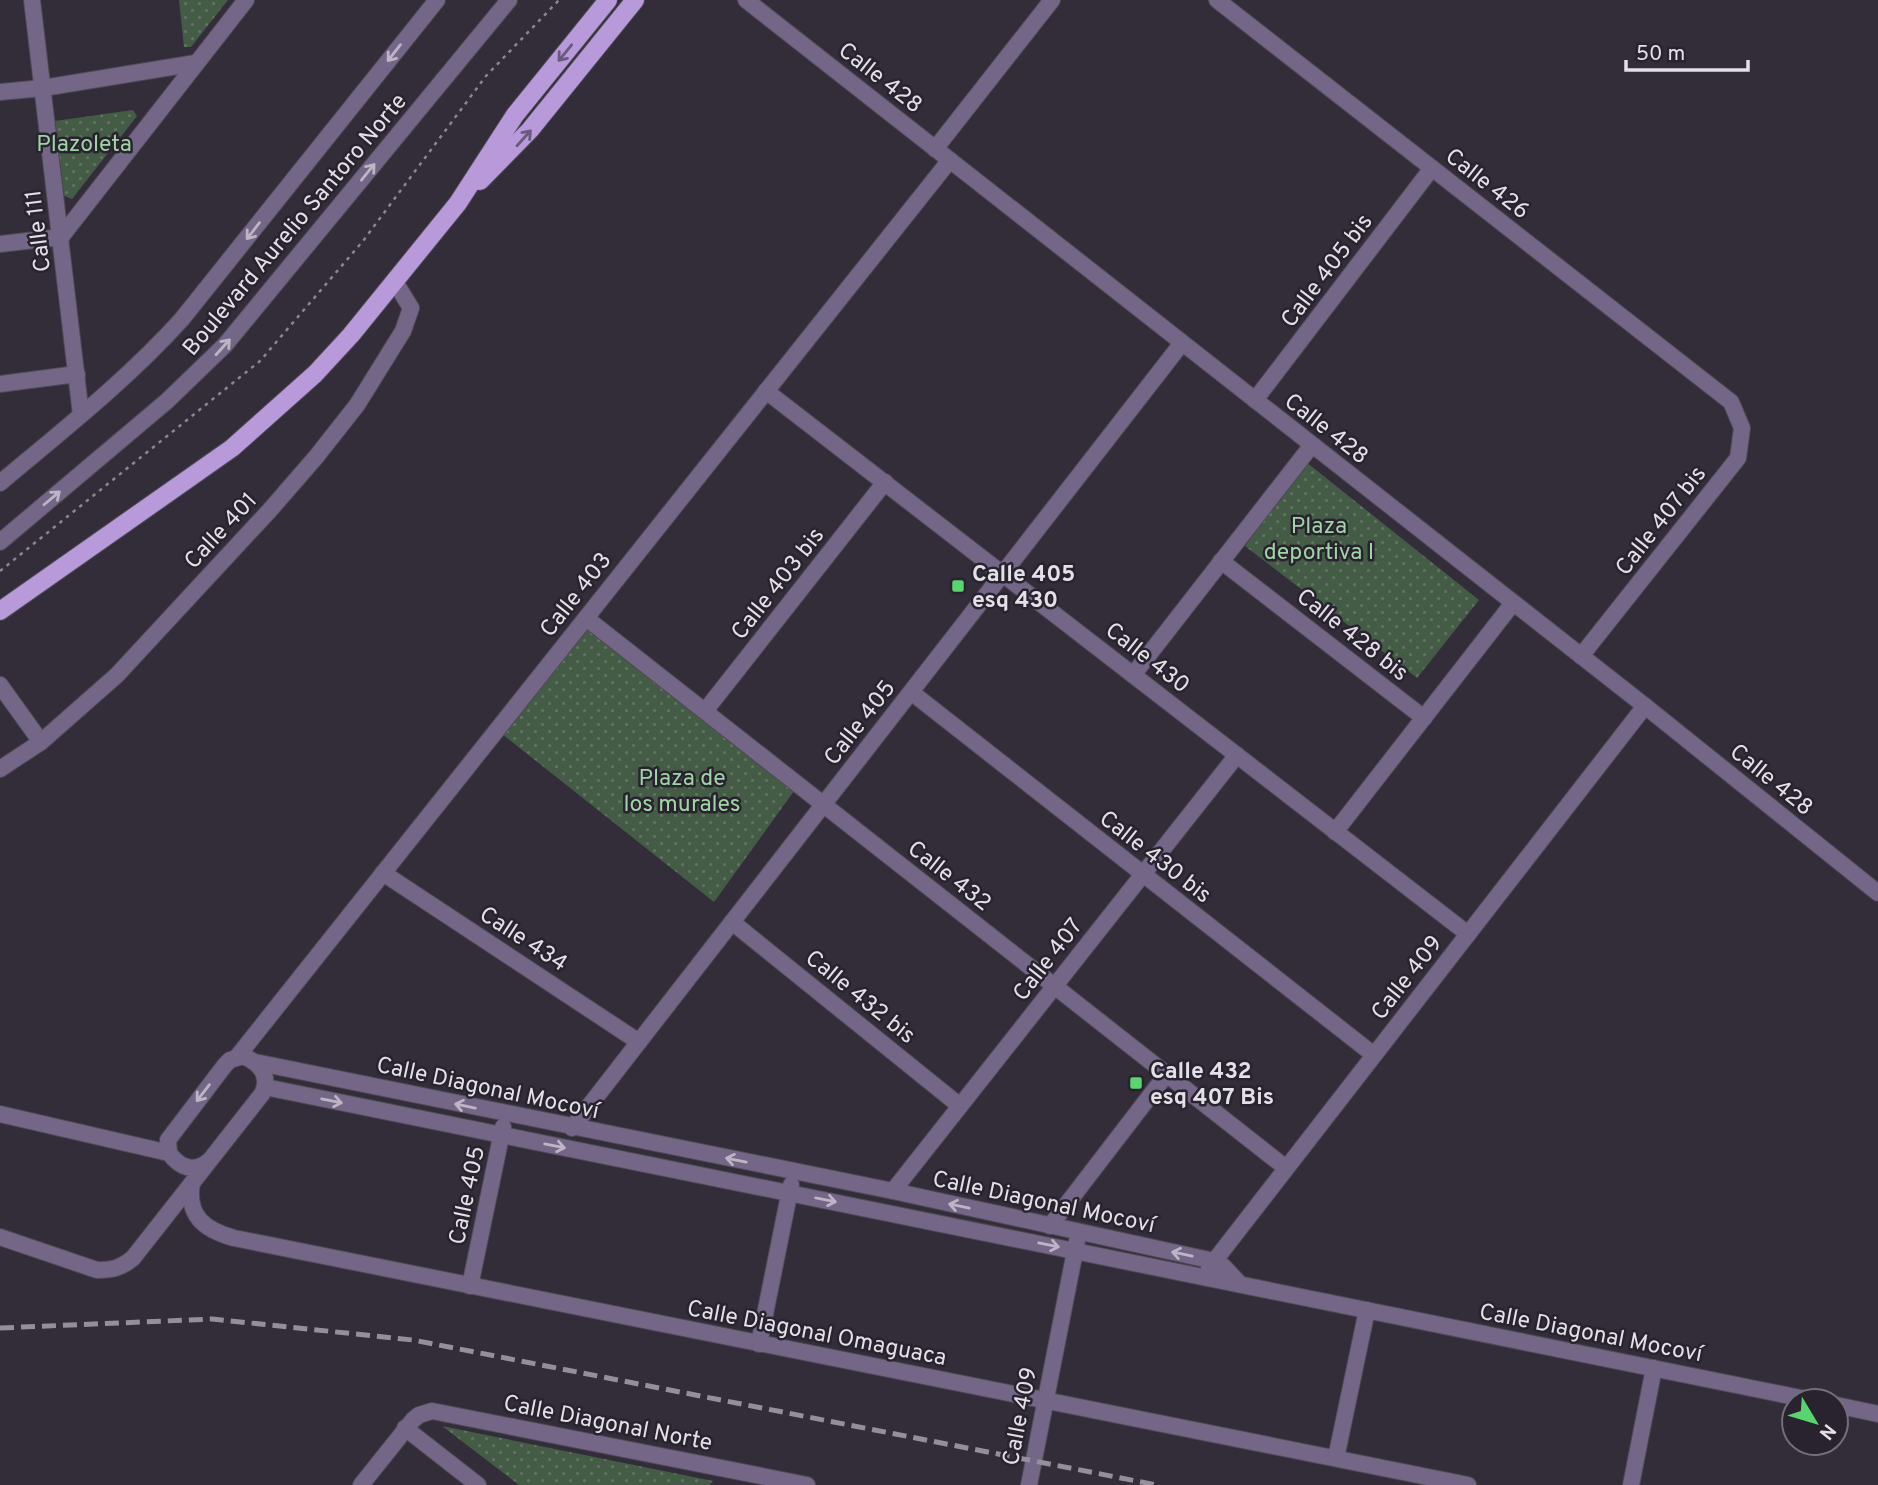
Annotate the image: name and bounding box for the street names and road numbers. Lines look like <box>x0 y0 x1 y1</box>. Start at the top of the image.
street label: Calle 428 <box>831 37 927 121</box>
street label: Boulevard Aurelio Santoro Norte <box>178 88 414 363</box>
street label: Calle 426 <box>1439 143 1534 227</box>
street label: Calle 111 <box>20 188 59 273</box>
street label: Calle 405 bis <box>1276 209 1380 334</box>
street label: Calle 428 <box>1277 388 1373 472</box>
street label: Calle 407 bis <box>1610 461 1714 582</box>
street label: Calle 401 <box>179 487 265 576</box>
street label: Calle 403 bis <box>726 523 832 647</box>
street label: Calle 403 <box>535 547 619 644</box>
street label: Calle 428 bis <box>1290 583 1413 689</box>
street label: Calle 430 <box>1098 617 1195 701</box>
street label: Calle 405 <box>819 675 903 772</box>
street label: Calle 428 <box>1723 738 1818 823</box>
street label: Calle 430 bis <box>1093 805 1216 911</box>
street label: Calle 432 <box>901 835 996 919</box>
street label: Calle 434 <box>473 901 572 979</box>
street label: Calle 407 <box>1008 913 1090 1008</box>
street label: Calle 409 <box>1366 930 1450 1027</box>
street label: Calle 432 bis <box>798 945 920 1051</box>
street label: Calle Diagonal Mocoví <box>374 1052 603 1128</box>
street label: Calle 405 <box>444 1144 493 1248</box>
street label: Calle Diagonal Mocoví <box>930 1166 1159 1242</box>
street label: Calle Diagonal Omaguaca <box>684 1295 949 1374</box>
street label: Calle Diagonal Mocoví <box>1476 1299 1707 1371</box>
street label: Calle 409 <box>998 1365 1045 1468</box>
street label: Calle Diagonal Norte <box>501 1390 714 1459</box>

